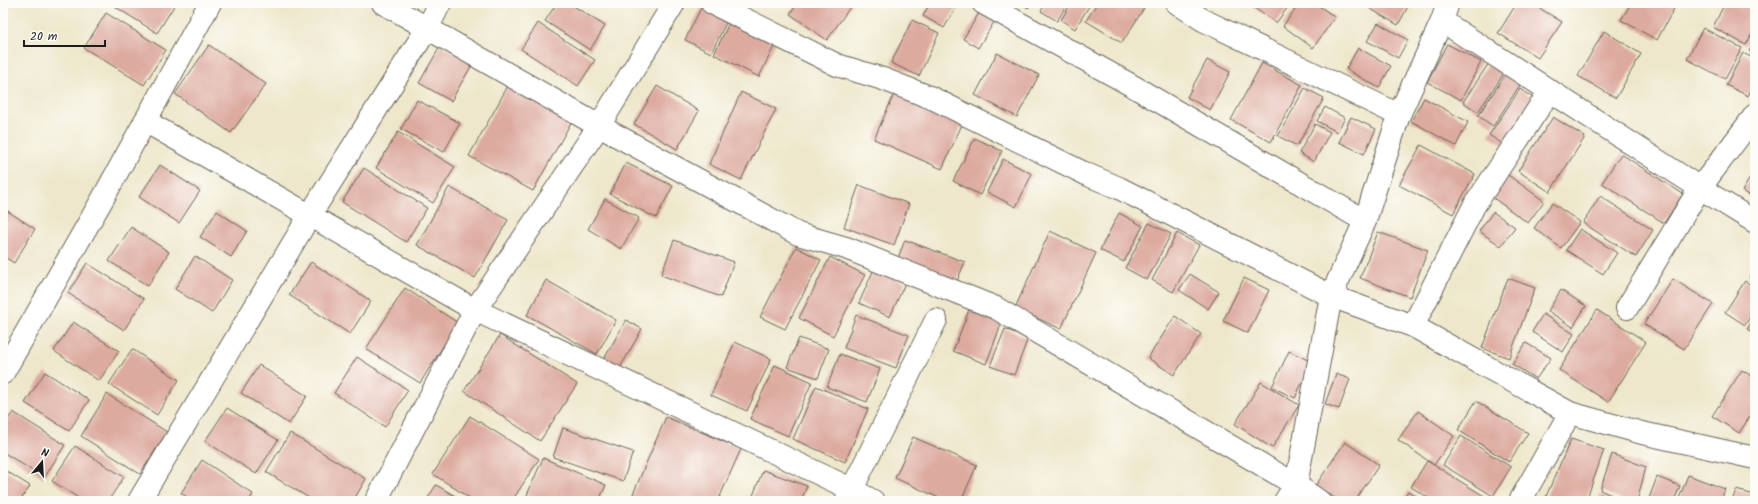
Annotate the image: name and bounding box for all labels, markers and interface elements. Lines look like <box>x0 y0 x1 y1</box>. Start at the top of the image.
scale bar <box>24 22 105 48</box>
text: 20 m <box>30 27 58 46</box>
north arrow <box>22 442 62 482</box>
text: N <box>39 444 51 463</box>

